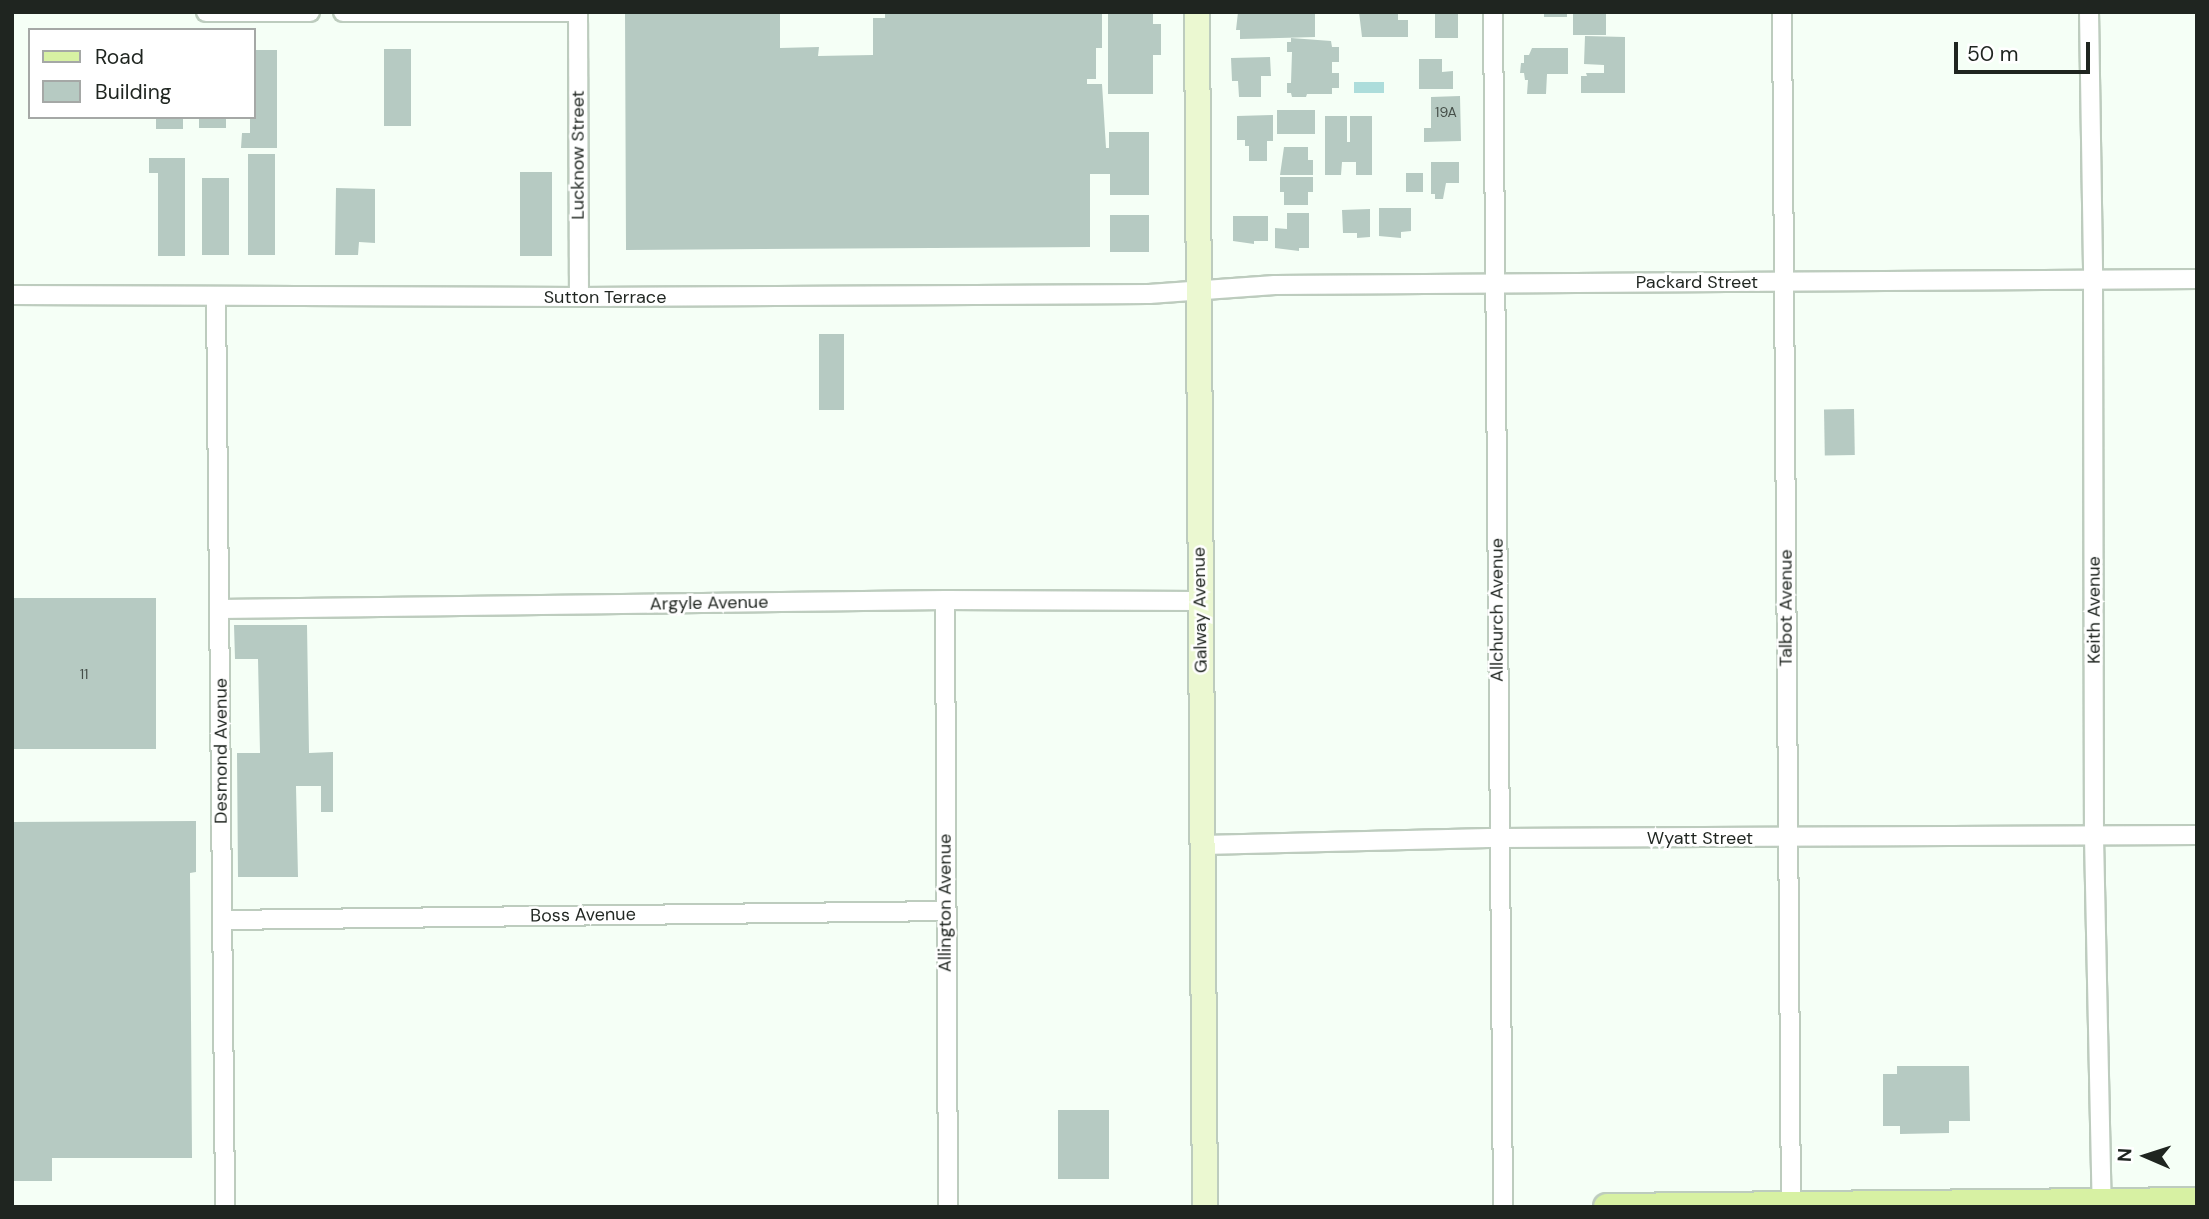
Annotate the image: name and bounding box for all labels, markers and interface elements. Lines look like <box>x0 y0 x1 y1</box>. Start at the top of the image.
legend <box>28 28 256 119</box>
scale bar <box>1957 28 2094 72</box>
text: 50 m <box>1967 40 2018 68</box>
text: Road <box>95 43 144 71</box>
text: Building <box>95 78 171 106</box>
street label: Lucknow Street <box>567 90 589 220</box>
house number: 19A <box>1435 104 1457 120</box>
street label: Packard Street <box>1636 271 1758 293</box>
street label: Sutton Terrace <box>544 286 666 308</box>
street label: Allchurch Avenue <box>1486 538 1508 682</box>
street label: Galway Avenue <box>1188 547 1212 673</box>
street label: Talbot Avenue <box>1775 549 1797 667</box>
street label: Keith Avenue <box>2083 556 2105 664</box>
street label: Argyle Avenue <box>650 591 768 615</box>
house number: 11 <box>80 666 88 682</box>
street label: Desmond Avenue <box>210 678 232 824</box>
street label: Wyatt Street <box>1647 827 1753 849</box>
street label: Allington Avenue <box>934 834 956 972</box>
street label: Boss Avenue <box>530 903 636 927</box>
north arrow <box>2111 1121 2181 1191</box>
text: N <box>2112 1147 2137 1162</box>

